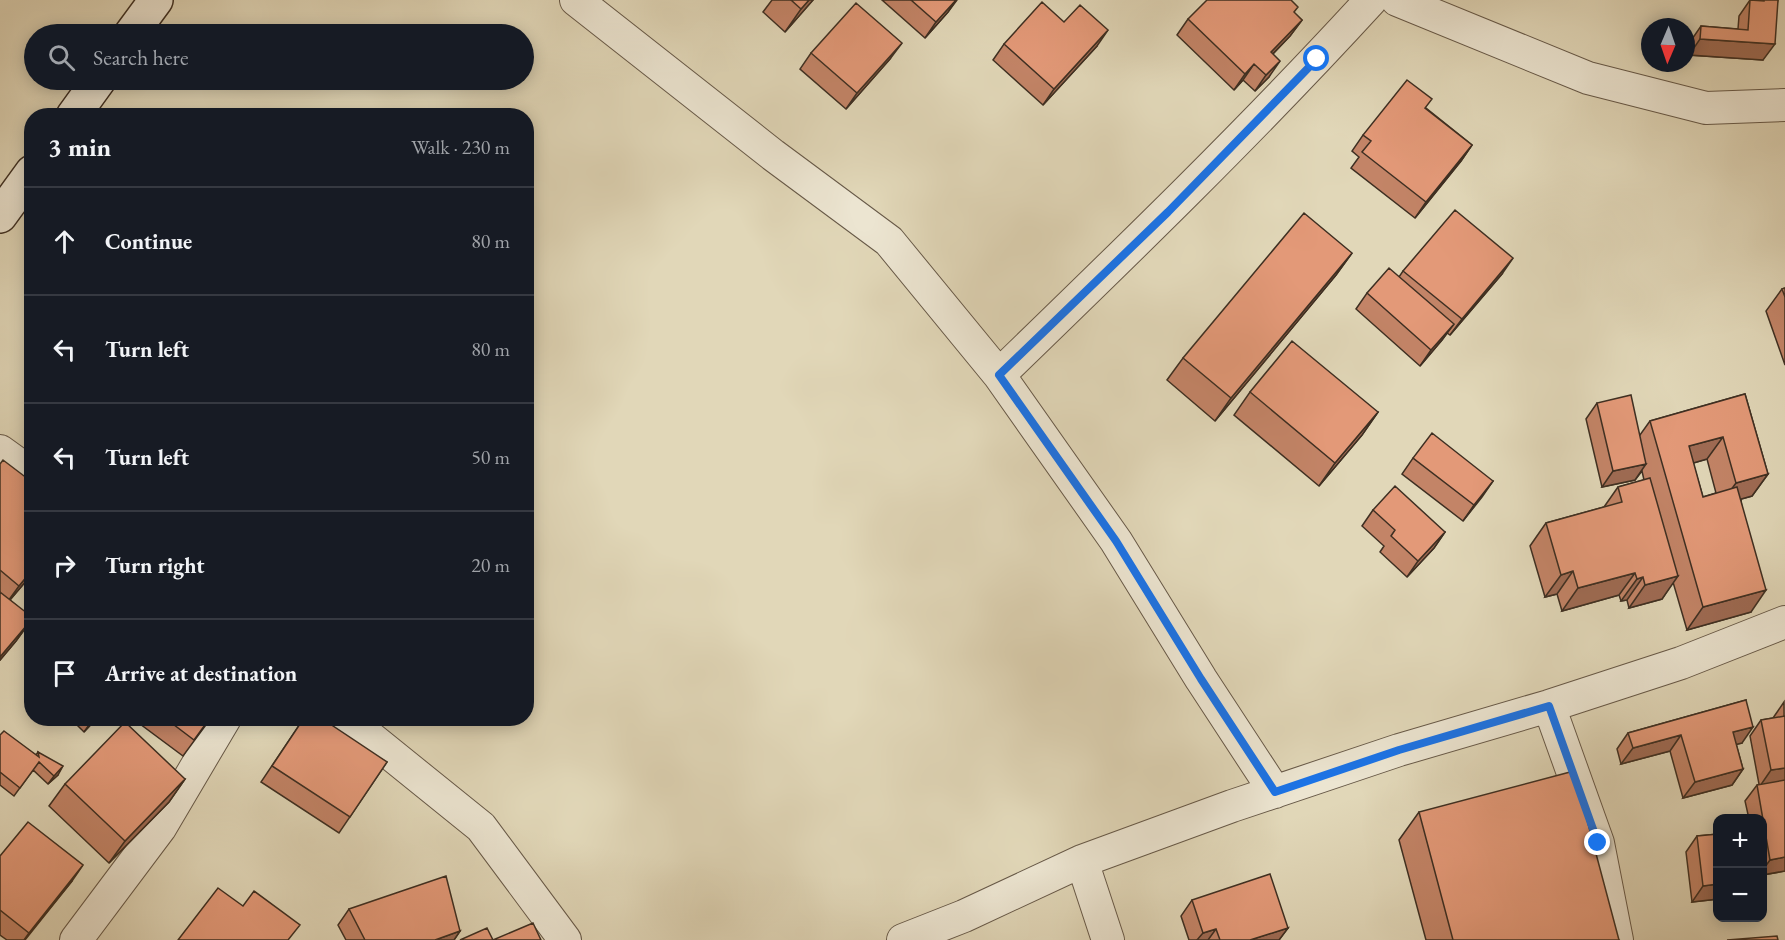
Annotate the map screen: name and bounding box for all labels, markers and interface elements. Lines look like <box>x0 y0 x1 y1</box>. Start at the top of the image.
north arrow <box>1641 18 1695 72</box>
search box <box>24 24 534 90</box>
icon: search <box>45 41 78 74</box>
text: Search here <box>93 43 188 72</box>
route start <box>1303 45 1329 71</box>
text: 3 min <box>48 130 111 164</box>
text: Walk · 230 m <box>411 134 510 160</box>
icon: ahead <box>48 225 81 258</box>
text: Continue <box>105 227 192 256</box>
text: 80 m <box>471 228 510 254</box>
icon: left <box>48 333 81 366</box>
text: Turn left <box>105 335 189 364</box>
text: 80 m <box>471 336 510 362</box>
icon: left <box>48 441 81 474</box>
text: Turn left <box>105 443 189 472</box>
text: 50 m <box>471 444 510 470</box>
icon: right <box>48 549 81 582</box>
text: Turn right <box>105 551 204 580</box>
text: 20 m <box>471 552 510 578</box>
icon: arrive <box>48 657 81 690</box>
text: Arrive at destination <box>105 659 297 688</box>
map controls <box>1713 814 1767 922</box>
button: + <box>1713 814 1767 868</box>
route end <box>1584 829 1610 855</box>
button: − <box>1713 868 1767 922</box>

